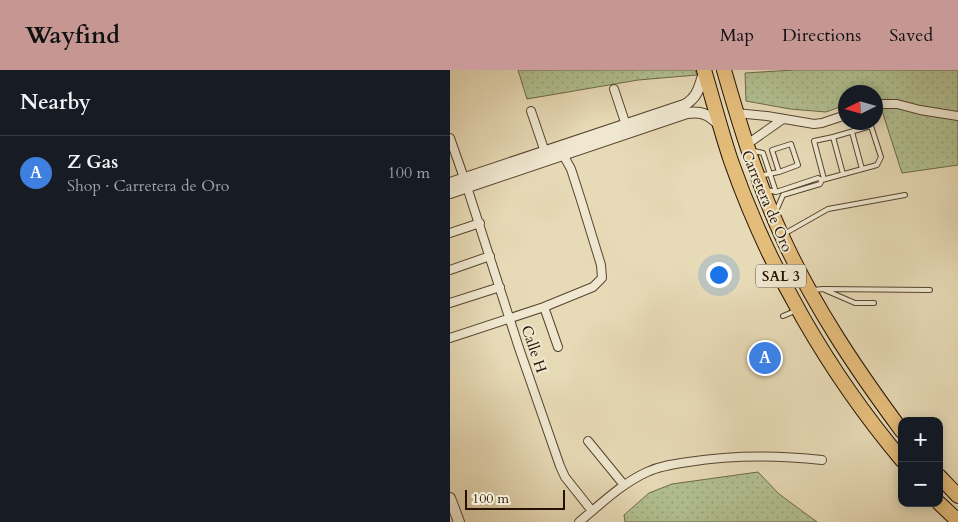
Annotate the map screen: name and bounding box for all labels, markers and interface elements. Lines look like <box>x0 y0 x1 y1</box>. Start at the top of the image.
text: Wayfind <box>25 19 120 52</box>
text: Map <box>720 23 754 48</box>
text: Directions <box>782 23 861 48</box>
text: Saved <box>889 23 933 48</box>
north arrow <box>838 85 883 130</box>
text: Nearby <box>20 88 91 117</box>
street label: Carretera de Oro <box>737 147 797 255</box>
text: Z Gas <box>67 149 118 175</box>
text: A <box>30 162 42 184</box>
text: 100 m <box>388 162 430 184</box>
text: Shop · Carretera de Oro <box>67 175 229 197</box>
your location <box>706 262 732 288</box>
road number: SAL 3 <box>756 265 806 288</box>
street label: Calle H <box>517 323 552 376</box>
pin: A <box>749 339 781 377</box>
map controls <box>898 417 943 507</box>
button: + <box>898 417 943 462</box>
button: − <box>898 462 943 507</box>
scale bar <box>465 487 565 510</box>
text: 100 m <box>472 489 509 508</box>

